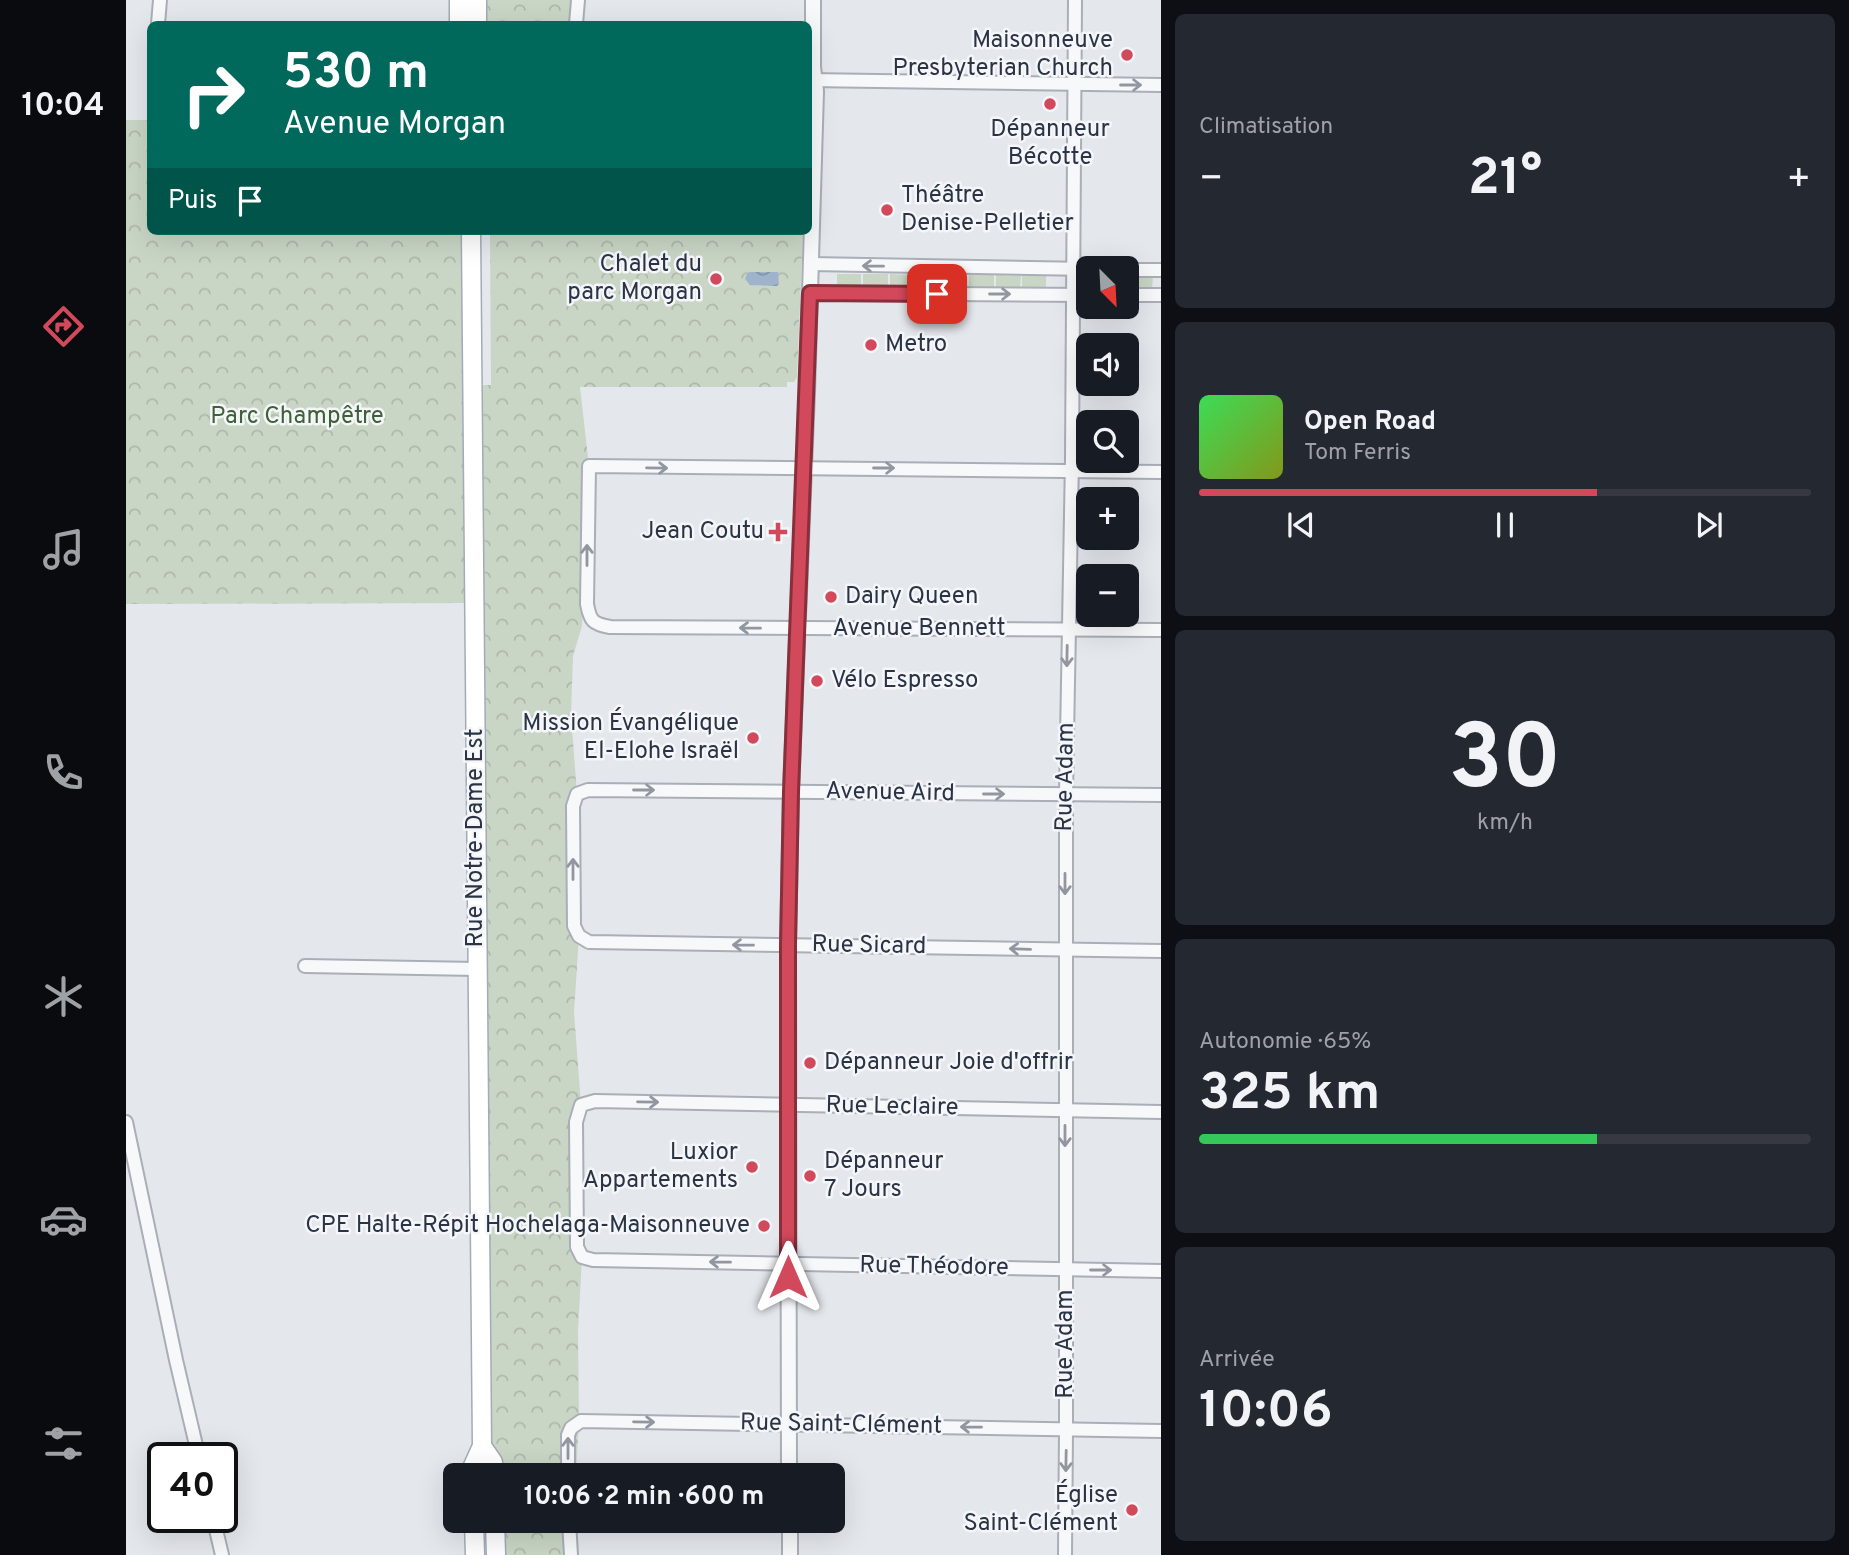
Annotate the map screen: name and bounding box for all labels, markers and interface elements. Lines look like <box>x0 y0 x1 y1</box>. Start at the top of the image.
place label: Maisonneuve Presbyterian Church <box>893 26 1113 84</box>
text: 530 m <box>283 44 429 106</box>
marker: Maisonneuve Presbyterian Church <box>1119 47 1135 63</box>
icon: right <box>168 49 259 140</box>
one-way arrow <box>1120 78 1143 92</box>
text: 10:04 <box>21 87 105 127</box>
marker: Dépanneur Bécotte <box>1042 96 1058 112</box>
text: Avenue Morgan <box>283 105 506 145</box>
text: Climatisation <box>1199 113 1333 142</box>
place label: Dépanneur Bécotte <box>990 115 1110 173</box>
text: 21° <box>1468 147 1542 213</box>
text: − <box>1199 156 1224 205</box>
text: + <box>1786 156 1811 205</box>
place label: Théâtre Denise-Pelletier <box>901 181 1074 239</box>
icon: arrive <box>231 182 269 220</box>
text: Puis <box>168 185 217 218</box>
marker: Théâtre Denise-Pelletier <box>879 202 895 218</box>
place label: Chalet du parc Morgan <box>567 250 702 308</box>
north arrow <box>1076 256 1139 318</box>
map controls <box>1076 256 1139 627</box>
one-way arrow <box>862 259 885 272</box>
pin <box>907 264 967 324</box>
marker: Chalet du parc Morgan <box>708 271 724 287</box>
icon: arrive <box>918 275 956 313</box>
one-way arrow <box>989 288 1012 301</box>
icon: directions <box>39 302 88 351</box>
place label: Metro <box>885 330 947 360</box>
button: sound <box>1076 333 1139 396</box>
marker: Metro <box>863 337 879 353</box>
park label: Parc Champêtre <box>210 402 384 432</box>
text: Open Road <box>1304 406 1436 439</box>
button: search <box>1076 410 1139 473</box>
text: Tom Ferris <box>1304 439 1411 468</box>
one-way arrow <box>645 461 668 474</box>
one-way arrow <box>873 461 896 475</box>
button: + <box>1076 487 1139 550</box>
icon: previous <box>1282 506 1320 544</box>
icon: pause <box>1486 506 1524 544</box>
icon: next <box>1690 506 1728 544</box>
place label: Jean Coutu <box>641 517 764 547</box>
marker: Jean Coutu <box>770 524 786 540</box>
icon: music <box>39 525 88 574</box>
one-way arrow <box>580 544 594 567</box>
button: − <box>1076 564 1139 627</box>
place label: Dairy Queen <box>845 582 978 612</box>
marker: Dairy Queen <box>823 589 839 605</box>
street label: Avenue Bennett <box>832 614 1006 644</box>
one-way arrow <box>739 621 762 635</box>
one-way arrow <box>1061 644 1074 667</box>
place label: Vélo Espresso <box>831 666 978 696</box>
marker: Vélo Espresso <box>809 673 825 689</box>
text: 30 <box>1449 706 1562 821</box>
place label: Mission Évangélique El-Elohe Israël <box>522 707 739 767</box>
street label: Rue Adam <box>1050 722 1082 832</box>
street label: Rue Notre-Dame Est <box>461 728 491 948</box>
marker: Mission Évangélique El-Elohe Israël <box>745 730 761 746</box>
icon: phone <box>39 748 88 797</box>
street label: Avenue Aird <box>825 777 955 809</box>
one-way arrow <box>632 783 655 797</box>
one-way arrow <box>982 787 1005 801</box>
text: km/h <box>1477 809 1533 838</box>
one-way arrow <box>566 858 580 881</box>
one-way arrow <box>1058 872 1072 895</box>
street label: Rue Sicard <box>811 930 927 962</box>
one-way arrow <box>732 938 755 952</box>
one-way arrow <box>1008 942 1031 956</box>
icon: climate <box>39 972 88 1021</box>
text: Autonomie · 65% <box>1199 1028 1371 1057</box>
place label: Dépanneur Joie d'offrir <box>824 1048 1073 1078</box>
marker: Dépanneur Joie d'offrir <box>802 1055 818 1071</box>
text: 325 km <box>1199 1062 1380 1128</box>
street label: Rue Leclaire <box>825 1091 959 1123</box>
one-way arrow <box>637 1095 660 1109</box>
one-way arrow <box>1058 1124 1072 1147</box>
place label: Luxior Appartements <box>583 1138 738 1196</box>
place label: Dépanneur 7 Jours <box>824 1147 944 1205</box>
marker: Luxior Appartements <box>744 1159 760 1175</box>
marker: Dépanneur 7 Jours <box>802 1168 818 1184</box>
icon: car <box>39 1195 88 1244</box>
place label: CPE Halte-Répit Hochelaga-Maisonneuve <box>305 1211 750 1241</box>
marker: CPE Halte-Répit Hochelaga-Maisonneuve <box>756 1218 772 1234</box>
position arrow <box>751 1240 825 1314</box>
street label: Rue Théodore <box>859 1251 1009 1283</box>
one-way arrow <box>709 1255 732 1269</box>
one-way arrow <box>1089 1263 1112 1277</box>
street label: Rue Adam <box>1051 1289 1081 1399</box>
text: Arrivée <box>1199 1346 1275 1375</box>
text: 10:06 <box>1199 1380 1333 1446</box>
street label: Rue Saint-Clément <box>740 1408 942 1442</box>
one-way arrow <box>632 1415 655 1429</box>
icon: filters <box>39 1419 88 1468</box>
one-way arrow <box>959 1421 982 1434</box>
one-way arrow <box>561 1437 575 1460</box>
speed limit sign: 40 <box>147 1442 238 1533</box>
one-way arrow <box>1059 1449 1073 1472</box>
place label: Église Saint-Clément <box>963 1479 1118 1539</box>
text: 10:06 · 2 min · 600 m <box>524 1481 764 1514</box>
marker: Église Saint-Clément <box>1124 1502 1140 1518</box>

